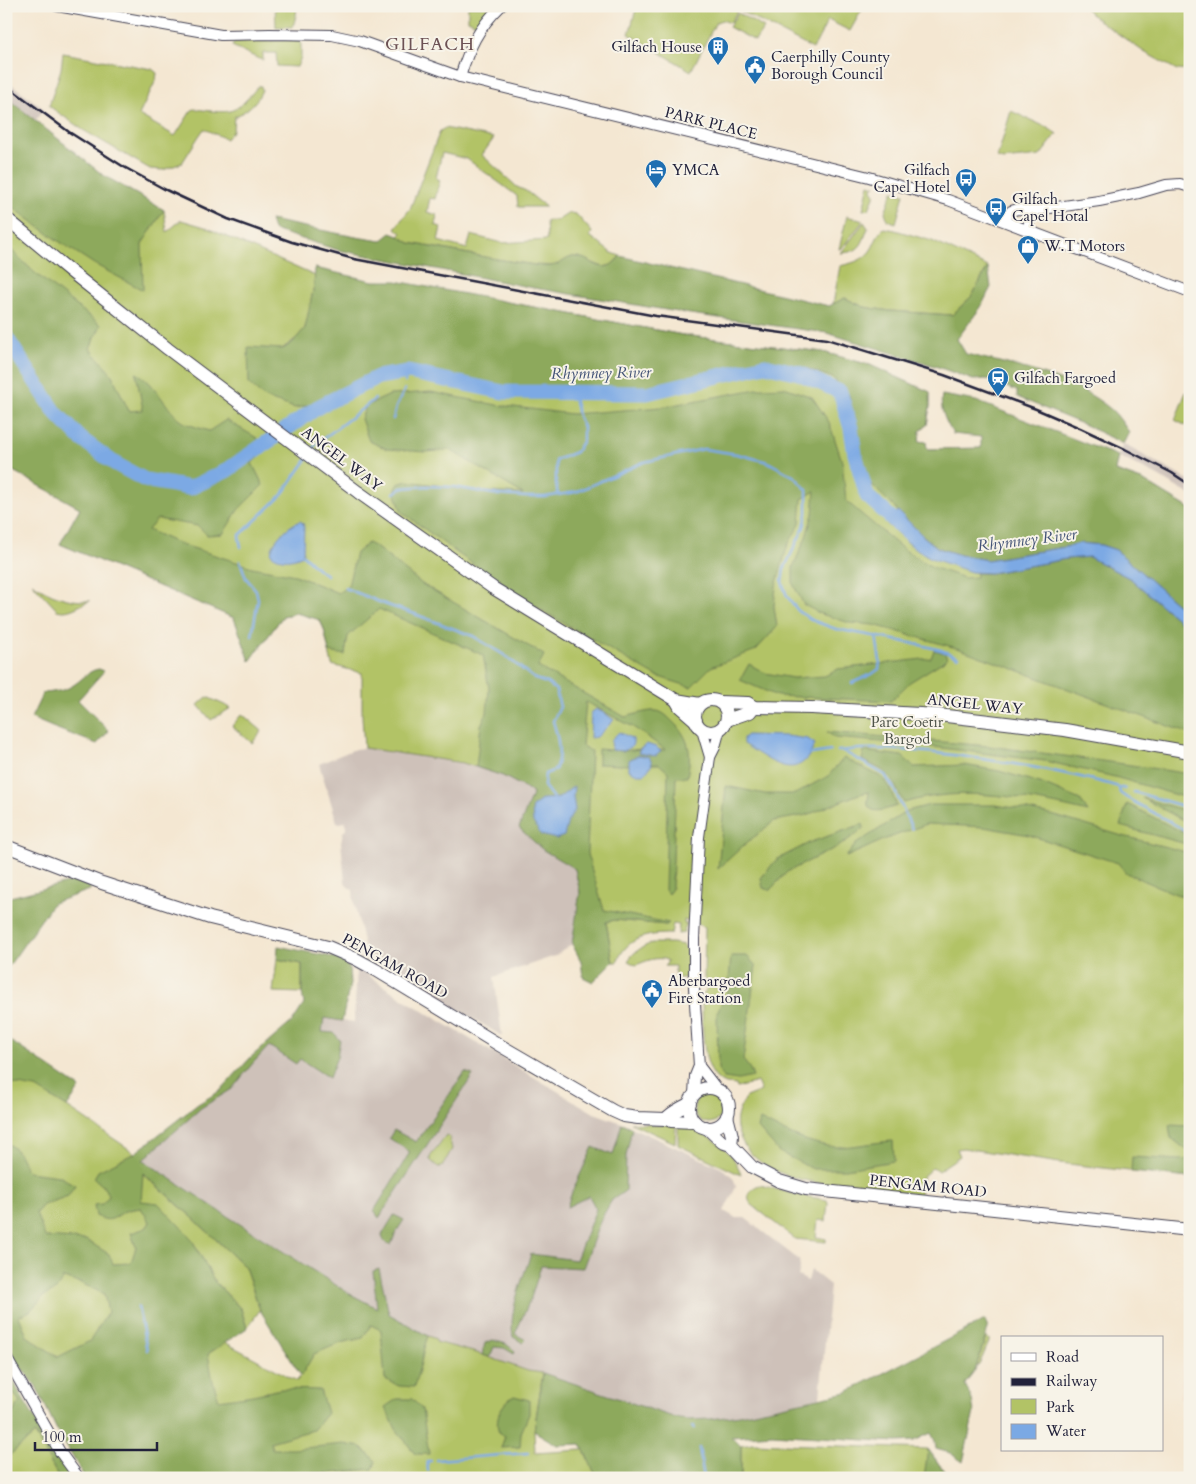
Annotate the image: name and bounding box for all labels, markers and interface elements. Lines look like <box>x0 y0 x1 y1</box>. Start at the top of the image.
district label: GILFACH <box>385 32 475 57</box>
building icon: Gilfach House <box>706 35 730 66</box>
place label: Gilfach House <box>611 37 702 57</box>
place label: Caerphilly County Borough Council <box>771 47 890 84</box>
public building icon: Caerphilly County Borough Council <box>743 54 767 85</box>
street label: PARK PLACE <box>663 102 759 144</box>
hotel icon: YMCA <box>644 158 668 189</box>
place label: YMCA <box>672 160 720 180</box>
place label: Gilfach Capel Hotel <box>873 160 951 197</box>
bus stop icon: Gilfach Capel Hotel <box>954 167 978 198</box>
place label: Gilfach Capel Hotal <box>1012 189 1088 226</box>
bus stop icon: Gilfach Capel Hotal <box>984 196 1008 227</box>
shop icon: W.T Motors <box>1016 234 1040 265</box>
place label: W.T Motors <box>1043 236 1125 256</box>
water label: Rhymney River <box>551 361 652 385</box>
station icon: Gilfach Fargoed <box>986 366 1010 397</box>
place label: Gilfach Fargoed <box>1014 368 1116 388</box>
street label: ANGEL WAY <box>298 422 387 496</box>
water label: Rhymney River <box>976 523 1079 557</box>
street label: ANGEL WAY <box>926 689 1025 719</box>
park label: Parc Coetir Bargod <box>871 712 944 749</box>
street label: PENGAM ROAD <box>339 929 451 1003</box>
place label: Aberbargoed Fire Station <box>668 971 750 1008</box>
public building icon: Aberbargoed Fire Station <box>640 978 664 1009</box>
street label: PENGAM ROAD <box>868 1170 988 1202</box>
legend <box>1001 1336 1164 1452</box>
text: Road <box>1046 1347 1079 1367</box>
text: Railway <box>1046 1371 1097 1391</box>
text: Park <box>1046 1397 1075 1417</box>
scale bar <box>35 1419 158 1451</box>
text: Water <box>1045 1421 1087 1441</box>
text: 100 m <box>42 1427 82 1447</box>

